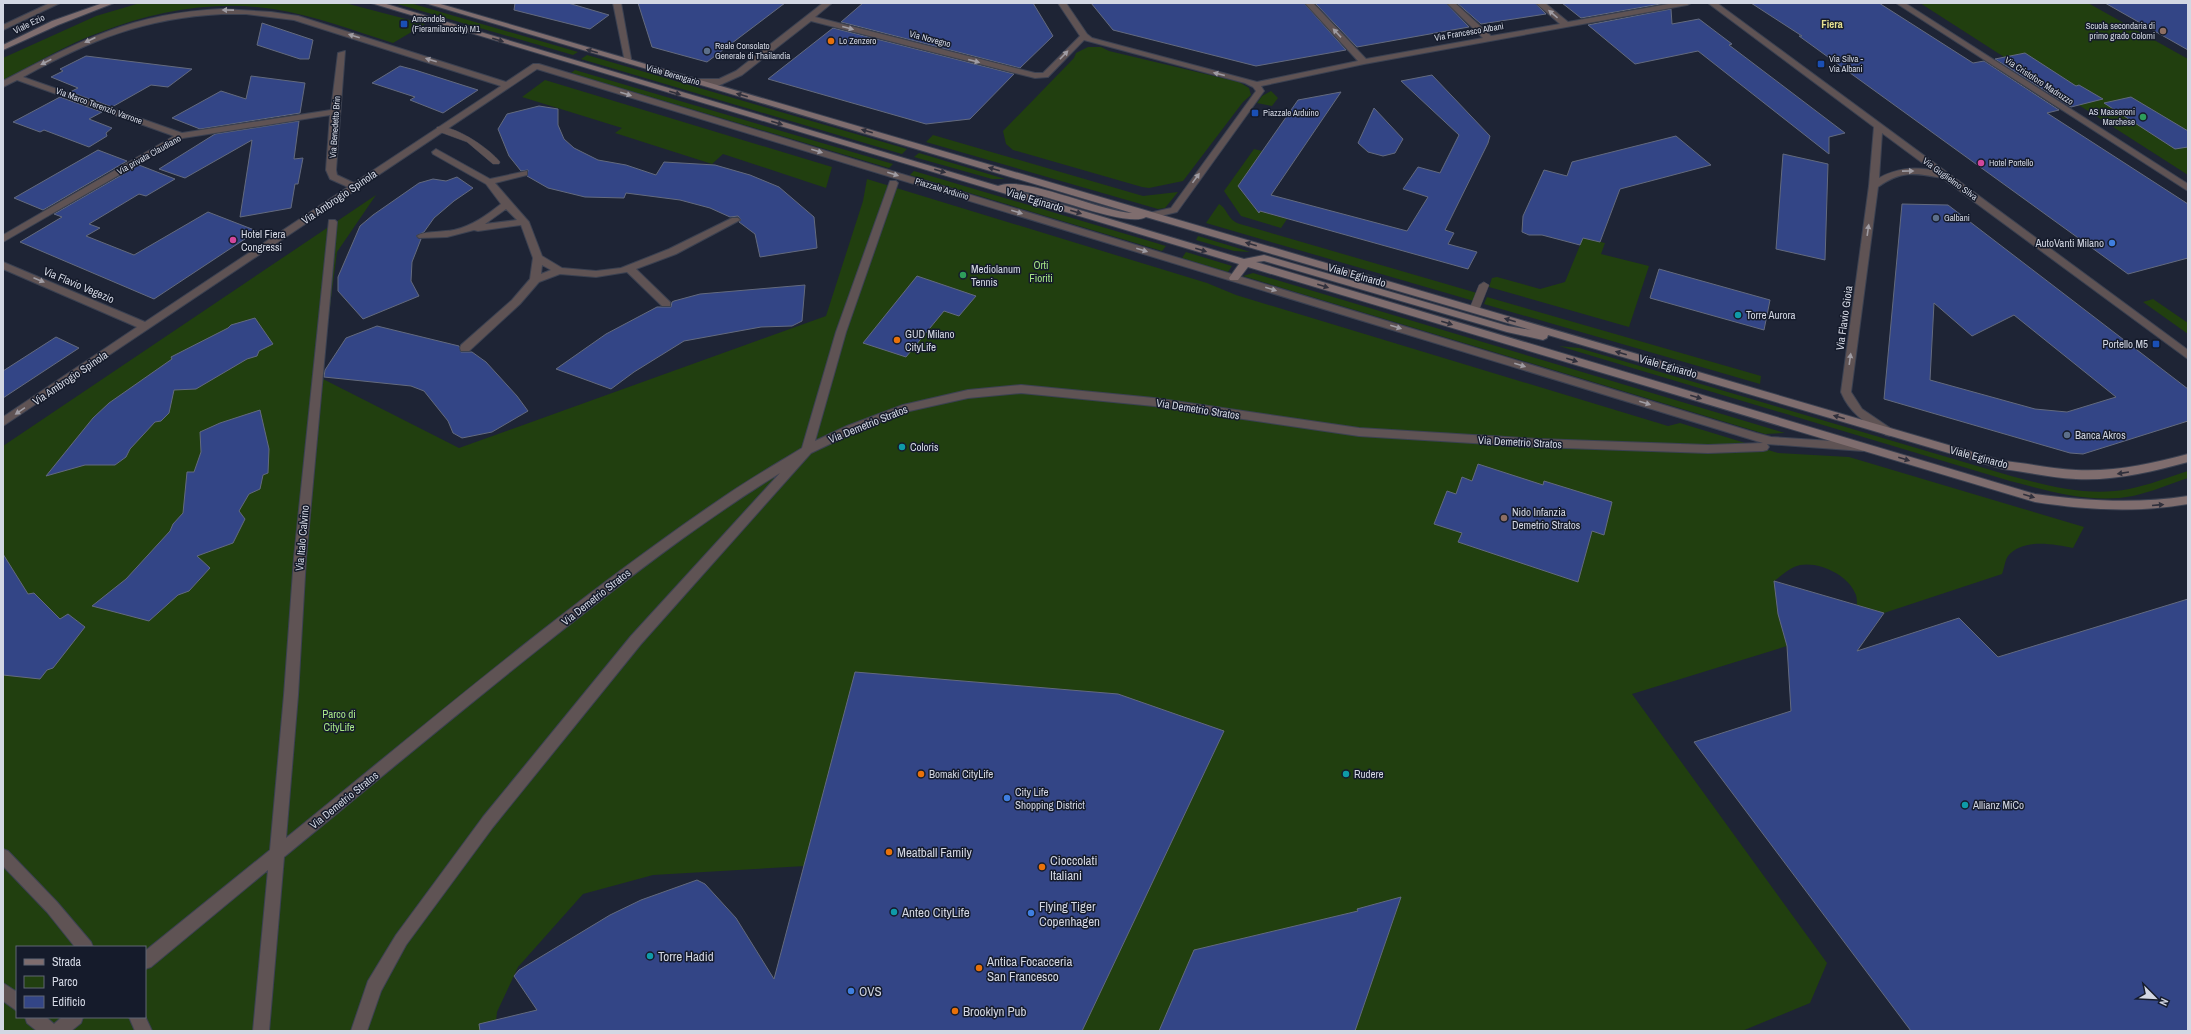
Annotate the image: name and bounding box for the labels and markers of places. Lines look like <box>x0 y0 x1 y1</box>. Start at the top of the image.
place label: Amendola (Fieramilanocity) M1 <box>411 13 480 35</box>
marker: Amendola (Fieramilanocity) M1 <box>399 19 409 29</box>
place label: Scuola secondaria di primo grado Colorni <box>2086 20 2155 42</box>
marker: Scuola secondaria di primo grado Colorni <box>2158 26 2168 36</box>
place label: Lo Zenzero <box>839 35 876 47</box>
marker: Lo Zenzero <box>826 36 836 46</box>
place label: Reale Consolato Generale di Thailandia <box>715 40 790 62</box>
marker: Reale Consolato Generale di Thailandia <box>702 46 712 56</box>
place label: Via Silva - Via Albani <box>1829 53 1863 75</box>
marker: Via Silva - Via Albani <box>1816 59 1826 69</box>
place label: AS Masseroni Marchese <box>2088 106 2135 128</box>
place label: Piazzale Arduino <box>1263 107 1319 119</box>
marker: Piazzale Arduino <box>1250 108 1260 118</box>
marker: AS Masseroni Marchese <box>2138 112 2148 122</box>
place label: Hotel Portello <box>1989 157 2033 169</box>
marker: Hotel Portello <box>1976 158 1986 168</box>
place label: Galbani <box>1944 212 1970 224</box>
marker: Galbani <box>1931 213 1941 223</box>
place label: Hotel Fiera Congressi <box>241 227 286 254</box>
marker: Hotel Fiera Congressi <box>228 235 238 245</box>
place label: AutoVanti Milano <box>2034 236 2104 250</box>
marker: AutoVanti Milano <box>2107 238 2117 248</box>
place label: Mediolanum Tennis <box>971 262 1021 289</box>
marker: Mediolanum Tennis <box>958 270 968 280</box>
place label: Torre Aurora <box>1746 308 1796 322</box>
marker: Torre Aurora <box>1733 310 1743 320</box>
place label: GUD Milano CityLife <box>905 327 955 354</box>
marker: GUD Milano CityLife <box>892 335 902 345</box>
place label: Portello M5 <box>2102 337 2148 351</box>
marker: Portello M5 <box>2151 339 2161 349</box>
place label: Banca Akros <box>2075 428 2126 442</box>
marker: Banca Akros <box>2062 430 2072 440</box>
place label: Coloris <box>910 440 939 454</box>
marker: Coloris <box>897 442 907 452</box>
place label: Nido Infanzia Demetrio Stratos <box>1512 505 1581 532</box>
marker: Nido Infanzia Demetrio Stratos <box>1499 513 1509 523</box>
place label: Bomaki CityLife <box>929 767 993 781</box>
place label: Rudere <box>1354 767 1384 781</box>
marker: Bomaki CityLife <box>916 769 926 779</box>
marker: Rudere <box>1341 769 1351 779</box>
place label: City Life Shopping District <box>1015 785 1085 812</box>
marker: City Life Shopping District <box>1002 793 1012 803</box>
place label: Allianz MiCo <box>1972 798 2024 812</box>
marker: Allianz MiCo <box>1960 800 1970 810</box>
place label: Meatball Family <box>897 844 972 861</box>
marker: Meatball Family <box>884 847 894 857</box>
place label: Cioccolati Italiani <box>1050 852 1097 884</box>
marker: Cioccolati Italiani <box>1037 862 1047 872</box>
place label: Flying Tiger Copenhagen <box>1039 898 1100 930</box>
place label: Anteo CityLife <box>901 904 970 921</box>
marker: Anteo CityLife <box>889 907 899 917</box>
marker: Flying Tiger Copenhagen <box>1026 908 1036 918</box>
place label: Torre Hadid <box>658 948 714 965</box>
marker: Torre Hadid <box>645 951 655 961</box>
place label: Antica Focacceria San Francesco <box>986 953 1072 985</box>
marker: Antica Focacceria San Francesco <box>974 963 984 973</box>
place label: OVS <box>859 983 882 1000</box>
marker: OVS <box>846 986 856 996</box>
place label: Brooklyn Pub <box>963 1003 1026 1020</box>
marker: Brooklyn Pub <box>950 1006 960 1016</box>

